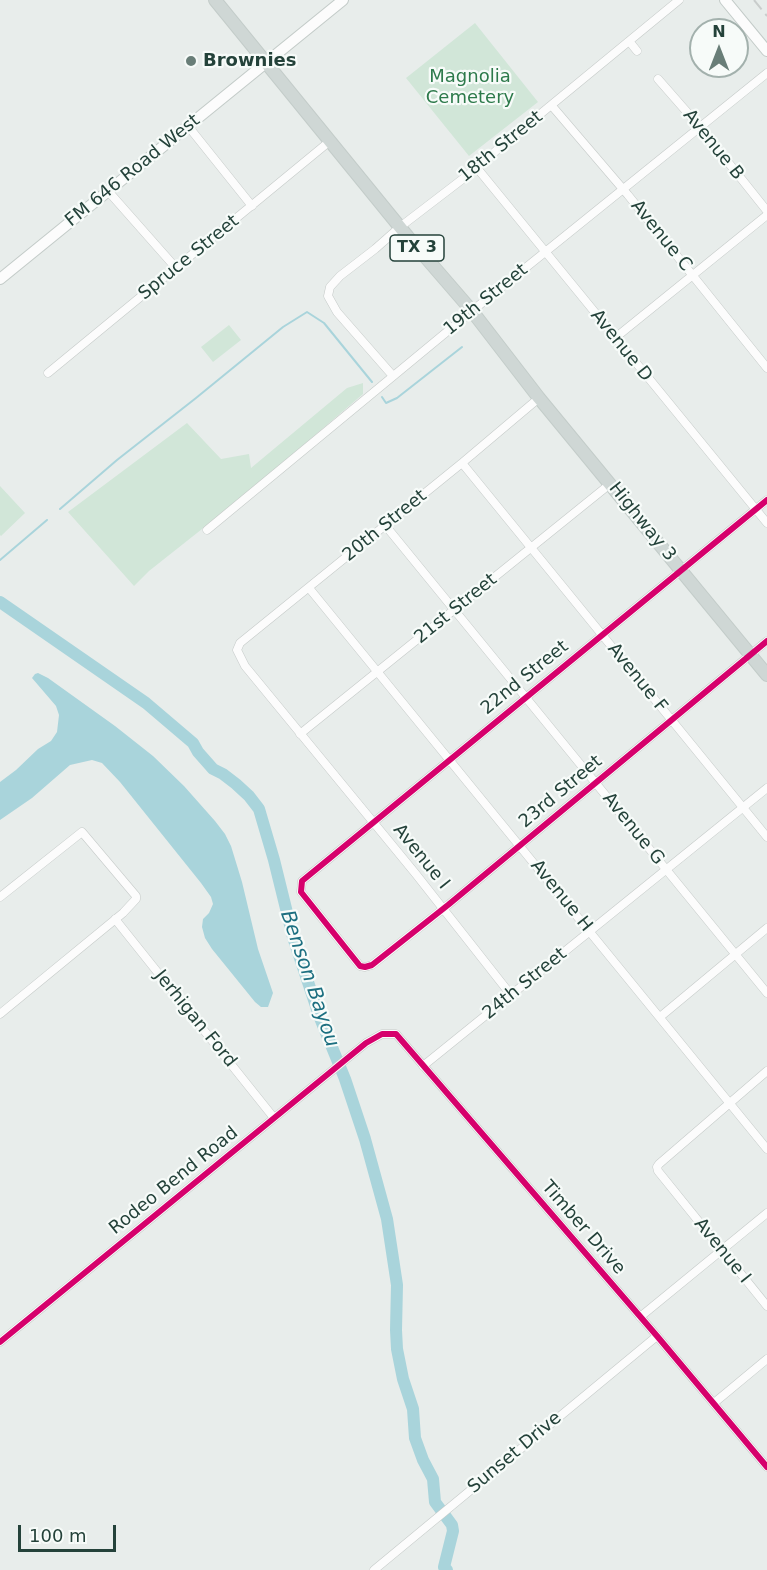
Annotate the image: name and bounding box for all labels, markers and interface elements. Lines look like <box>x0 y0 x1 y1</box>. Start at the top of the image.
north arrow <box>689 18 749 78</box>
text: N <box>712 22 726 41</box>
place label: Brownies <box>203 50 296 72</box>
marker: Brownies <box>184 54 198 68</box>
park label: Magnolia Cemetery <box>426 66 514 109</box>
street label: Avenue B <box>678 105 748 185</box>
street label: 18th Street <box>455 107 547 187</box>
street label: FM 646 Road West <box>61 110 205 232</box>
street label: Avenue C <box>626 196 696 276</box>
street label: Spruce Street <box>134 211 244 305</box>
road number: TX 3 <box>390 235 444 261</box>
street label: 19th Street <box>440 260 532 340</box>
street label: Avenue D <box>585 306 657 386</box>
street label: Highway 3 <box>604 478 680 566</box>
street label: 20th Street <box>339 486 431 566</box>
street label: 21st Street <box>410 569 502 649</box>
street label: 22nd Street <box>477 636 573 720</box>
street label: Avenue F <box>603 639 671 717</box>
street label: 23rd Street <box>515 751 607 833</box>
street label: Avenue G <box>597 789 669 869</box>
street label: Avenue I <box>388 820 454 894</box>
street label: Avenue H <box>526 856 596 936</box>
water label: Benson Bayou <box>274 907 344 1051</box>
street label: 24th Street <box>479 944 571 1024</box>
street label: Jerhigan Ford <box>149 966 241 1072</box>
street label: Rodeo Bend Road <box>105 1123 243 1239</box>
street label: Timber Drive <box>537 1177 629 1279</box>
street label: Avenue I <box>689 1214 755 1288</box>
street label: Sunset Drive <box>464 1408 566 1498</box>
scale bar <box>21 1513 118 1551</box>
text: 100 m <box>29 1525 87 1546</box>

